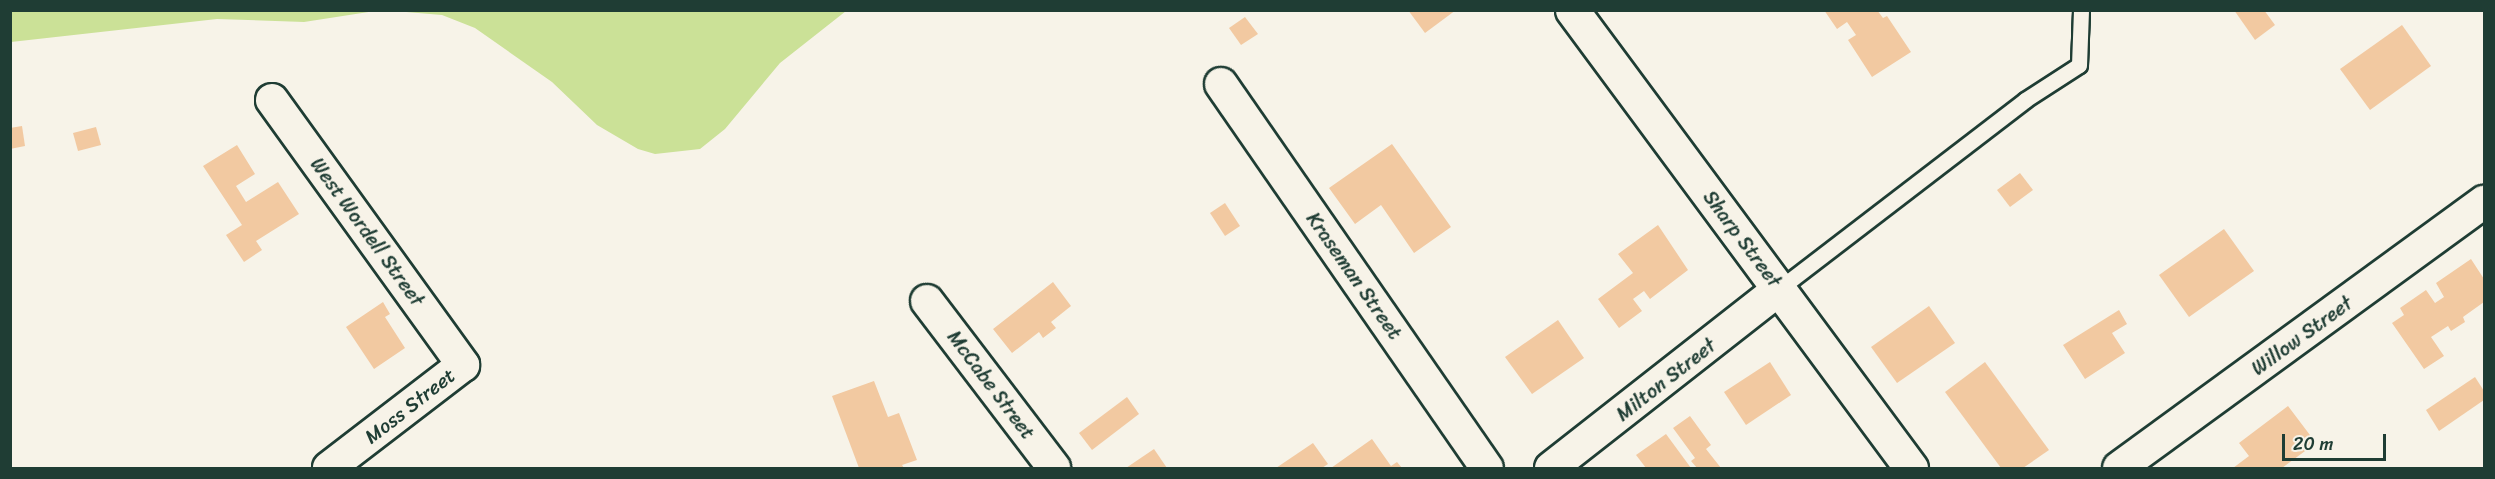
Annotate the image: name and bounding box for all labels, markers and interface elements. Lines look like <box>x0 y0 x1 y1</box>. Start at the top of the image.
street label: West Wordell Street <box>305 153 429 311</box>
street label: Sharp Street <box>1698 186 1786 292</box>
street label: Kraseman Street <box>1301 208 1407 344</box>
street label: Willow Street <box>2247 291 2357 381</box>
street label: McCabe Street <box>941 325 1041 445</box>
street label: Milton Street <box>1611 333 1721 427</box>
street label: Moss Street <box>360 363 460 449</box>
scale bar <box>2285 422 2388 460</box>
text: 20 m <box>2293 428 2333 460</box>

